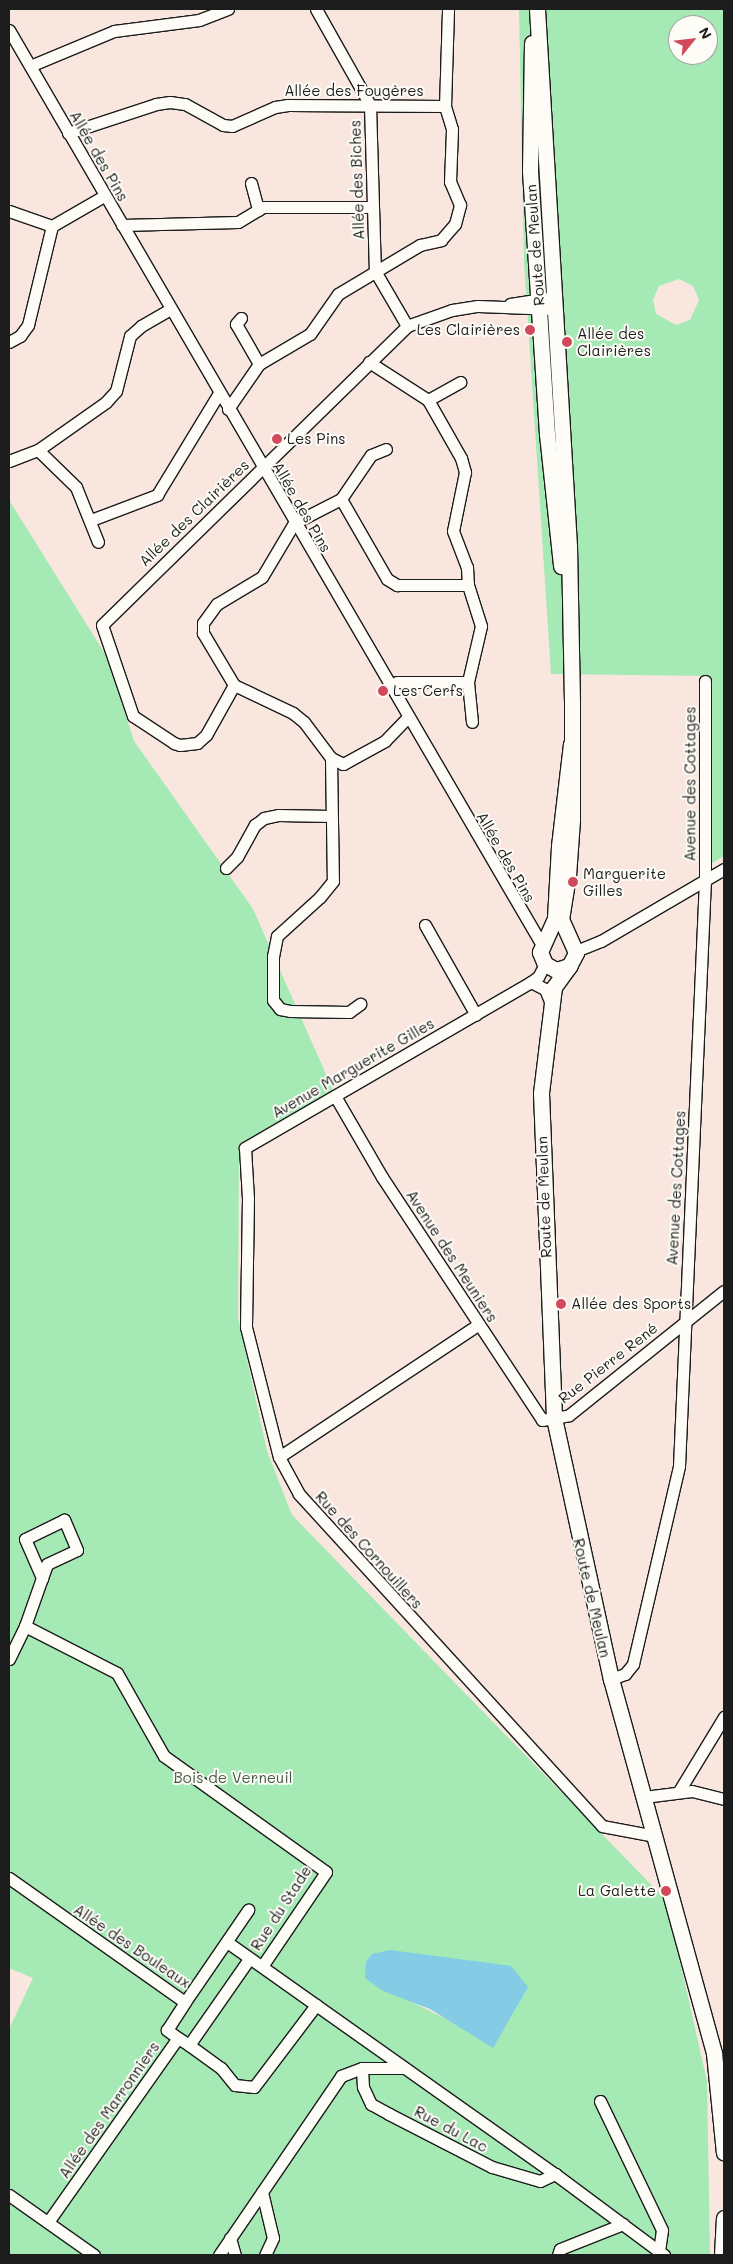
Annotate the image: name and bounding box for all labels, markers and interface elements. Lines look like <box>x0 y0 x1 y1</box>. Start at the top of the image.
north arrow <box>668 15 718 65</box>
text: N <box>695 24 717 42</box>
street label: Allée des Fougères <box>284 82 424 100</box>
street label: Allée des Pins <box>66 108 132 204</box>
street label: Allée des Biches <box>346 120 368 240</box>
street label: Route de Meulan <box>522 184 548 306</box>
place label: Les Clairières <box>417 321 520 339</box>
marker: Les Clairières <box>524 324 536 336</box>
place label: Allée des Clairières <box>577 324 651 359</box>
marker: Allée des Clairières <box>561 336 573 348</box>
place label: Les Pins <box>287 430 346 448</box>
marker: Les Pins <box>271 433 283 445</box>
street label: Allée des Clairières <box>135 456 253 570</box>
street label: Allée des Pins <box>269 459 335 555</box>
place label: Les Cerfs <box>393 682 463 700</box>
marker: Les Cerfs <box>377 685 389 697</box>
street label: Avenue des Cottages <box>681 706 699 862</box>
street label: Allée des Pins <box>473 809 539 905</box>
place label: Marguerite Gilles <box>583 864 666 899</box>
marker: Marguerite Gilles <box>567 876 579 888</box>
street label: Avenue Marguerite Gilles <box>269 1014 437 1122</box>
street label: Avenue des Cottages <box>663 1110 689 1266</box>
street label: Route de Meulan <box>533 1136 555 1258</box>
street label: Avenue des Meuniers <box>403 1187 501 1325</box>
place label: Allée des Sports <box>571 1295 691 1313</box>
marker: Allée des Sports <box>555 1298 567 1310</box>
street label: Rue Pierre René <box>555 1319 661 1407</box>
street label: Rue des Cornouillers <box>312 1488 426 1612</box>
street label: Route de Meulan <box>570 1537 614 1659</box>
park label: Bois de Verneuil <box>173 1769 293 1787</box>
street label: Rue du Stade <box>247 1862 315 1954</box>
place label: La Galette <box>578 1882 656 1900</box>
marker: La Galette <box>660 1885 672 1897</box>
street label: Allée des Bouleaux <box>70 1900 194 1992</box>
street label: Allée des Marronniers <box>55 2038 163 2182</box>
street label: Rue du Lac <box>411 2102 491 2156</box>

